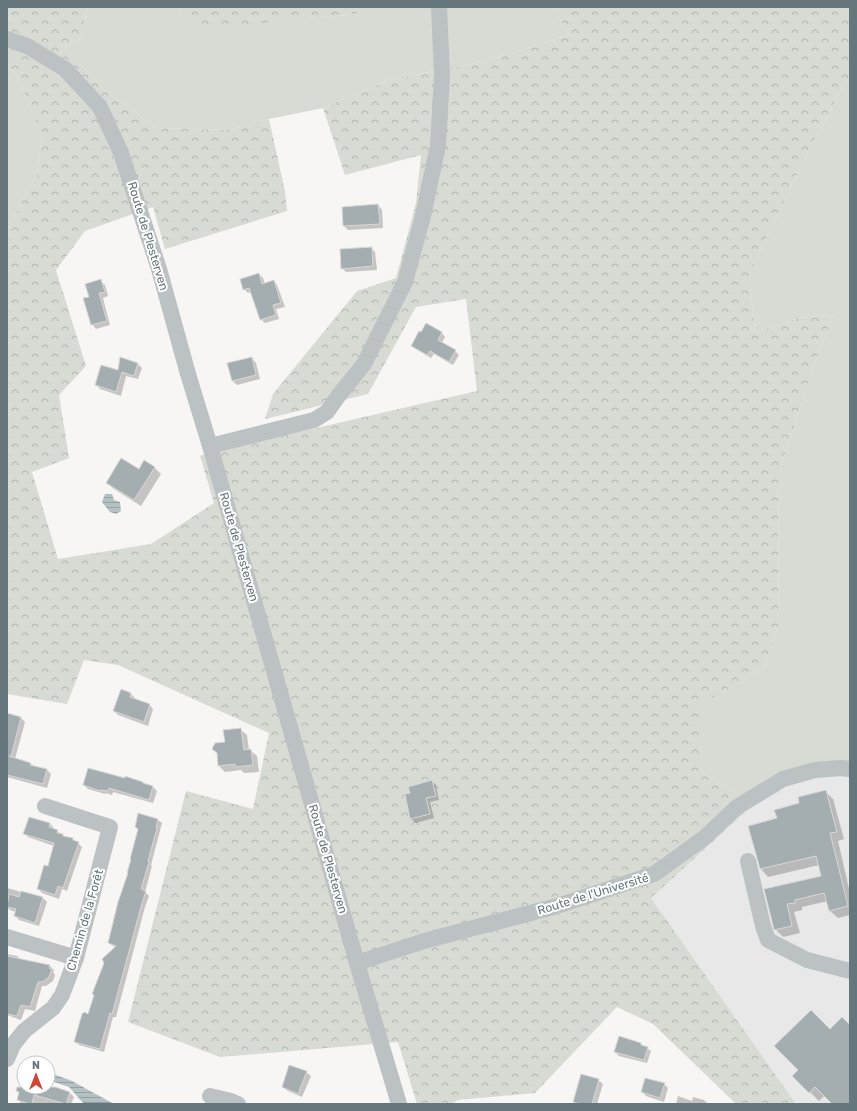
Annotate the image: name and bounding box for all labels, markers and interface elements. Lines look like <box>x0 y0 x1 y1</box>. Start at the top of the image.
street label: Route de Plesterven <box>125 180 171 292</box>
street label: Route de Plesterven <box>217 491 261 603</box>
street label: Route de Plesterven <box>306 803 350 915</box>
street label: Chemin de la Forêt <box>64 867 106 972</box>
street label: Route de l'Université <box>536 870 650 918</box>
north arrow <box>16 1055 56 1095</box>
text: N <box>32 1059 40 1072</box>

